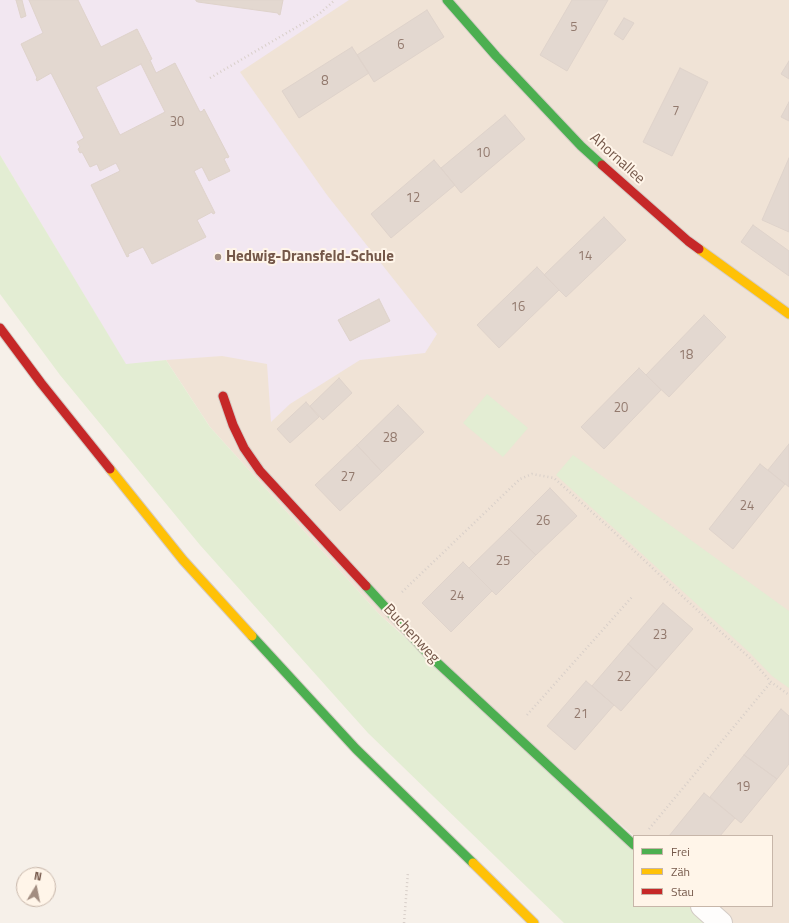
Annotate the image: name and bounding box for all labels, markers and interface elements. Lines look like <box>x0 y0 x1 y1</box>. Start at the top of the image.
house number: 5 <box>570 20 578 36</box>
house number: 6 <box>397 38 405 54</box>
house number: 8 <box>321 74 329 90</box>
house number: 7 <box>672 104 680 120</box>
house number: 30 <box>170 115 184 131</box>
street label: Ahornallee <box>586 130 648 188</box>
house number: 10 <box>476 146 490 162</box>
house number: 12 <box>406 191 420 207</box>
place label: Hedwig-Dransfeld-Schule <box>226 248 394 266</box>
house number: 14 <box>578 249 592 265</box>
marker: Hedwig-Dransfeld-Schule <box>213 252 223 262</box>
house number: 16 <box>511 300 525 316</box>
house number: 18 <box>679 348 693 364</box>
house number: 20 <box>614 401 628 417</box>
house number: 28 <box>383 431 397 447</box>
house number: 27 <box>341 470 355 486</box>
house number: 24 <box>740 499 754 515</box>
house number: 26 <box>536 514 550 530</box>
house number: 25 <box>496 554 510 570</box>
house number: 24 <box>450 589 464 605</box>
street label: Buchenweg <box>379 601 443 667</box>
house number: 23 <box>653 628 667 644</box>
house number: 22 <box>617 670 631 686</box>
house number: 21 <box>574 707 588 723</box>
house number: 19 <box>736 780 750 796</box>
legend <box>633 835 773 907</box>
text: Frei <box>671 842 690 861</box>
text: Zäh <box>671 862 690 881</box>
north arrow <box>16 867 56 907</box>
text: N <box>33 868 43 885</box>
text: Stau <box>671 882 694 901</box>

